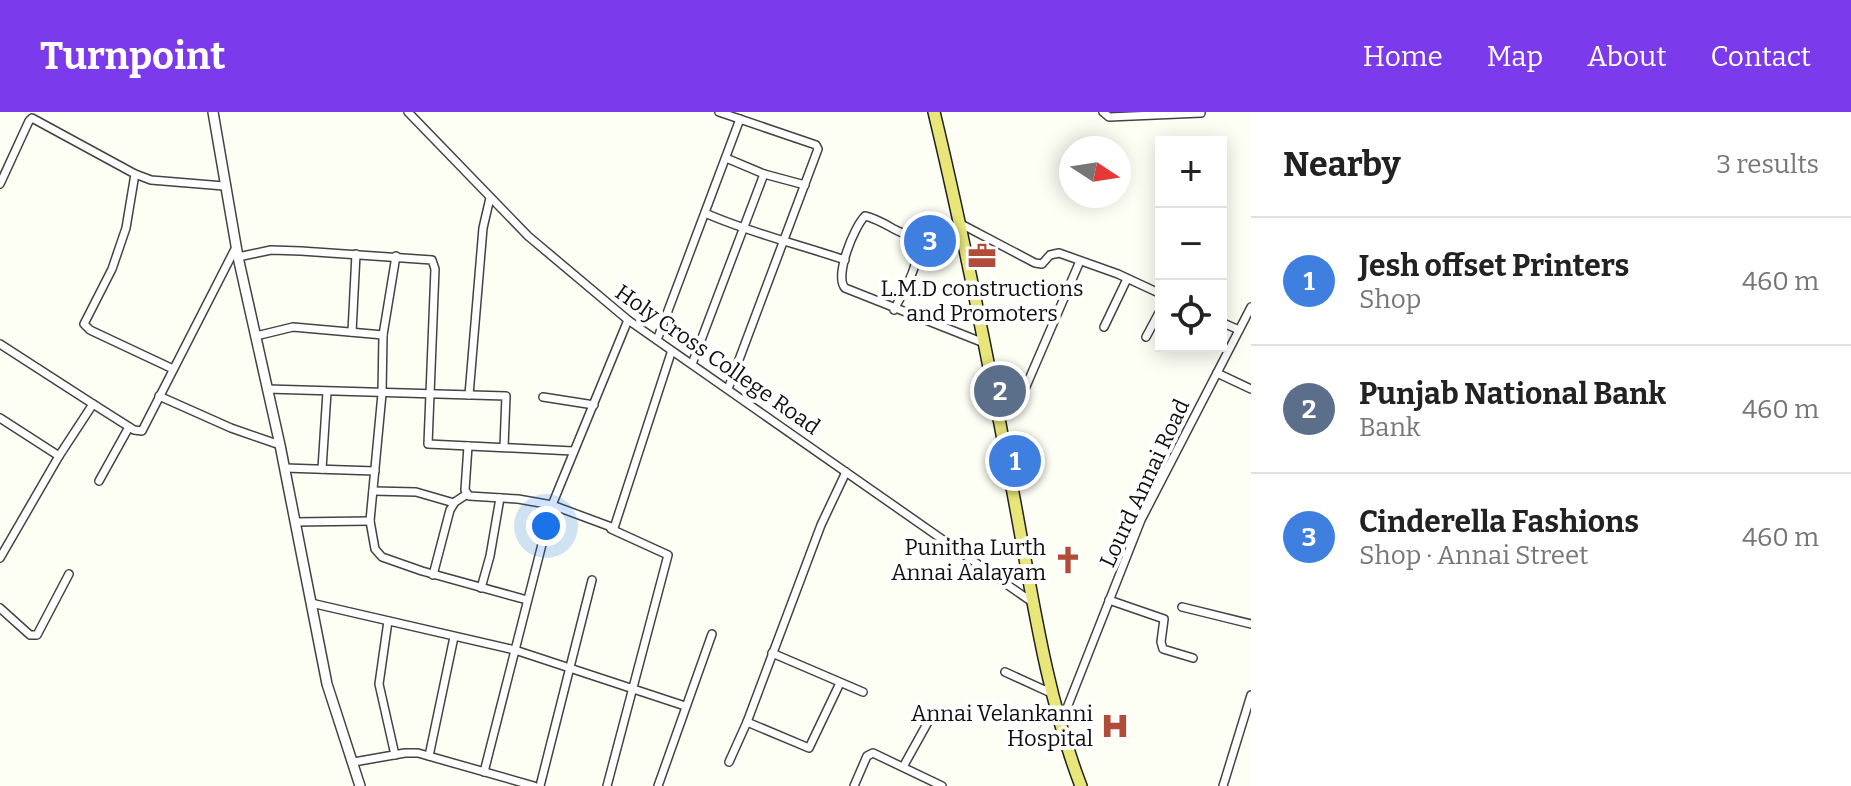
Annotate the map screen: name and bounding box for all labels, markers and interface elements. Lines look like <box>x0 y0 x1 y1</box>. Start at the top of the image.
text: Turnpoint <box>40 33 226 79</box>
text: Home <box>1363 40 1443 73</box>
text: Map <box>1487 40 1543 73</box>
text: About <box>1587 40 1667 73</box>
text: Contact <box>1711 40 1811 73</box>
north arrow <box>1059 136 1131 208</box>
map controls <box>1155 136 1227 352</box>
button: + <box>1155 136 1227 208</box>
text: Nearby <box>1283 144 1401 185</box>
text: 3 results <box>1716 149 1819 180</box>
button: − <box>1155 208 1227 280</box>
pin: 3 <box>904 211 956 271</box>
office icon: L.M.D constructions and Promoters <box>967 241 997 271</box>
text: Jesh offset Printers <box>1359 248 1629 284</box>
text: 1 <box>1303 266 1315 297</box>
text: 460 m <box>1742 266 1819 297</box>
place label: L.M.D constructions and Promoters <box>880 275 1084 327</box>
street label: Holy Cross College Road <box>610 278 825 440</box>
button: locate <box>1155 280 1227 352</box>
text: Shop <box>1359 284 1421 315</box>
pin: 2 <box>974 361 1026 421</box>
text: Punjab National Bank <box>1359 376 1666 412</box>
text: 2 <box>1302 394 1316 425</box>
text: 460 m <box>1742 394 1819 425</box>
street label: Lourd Annai Road <box>1094 395 1195 572</box>
text: Bank <box>1359 412 1421 443</box>
pin: 1 <box>989 431 1041 491</box>
text: Cinderella Fashions <box>1359 504 1639 540</box>
your location <box>526 506 566 546</box>
text: 3 <box>1302 522 1316 553</box>
text: 460 m <box>1742 522 1819 553</box>
place label: Punitha Lurth Annai Aalayam <box>891 534 1046 586</box>
text: Shop · Annai Street <box>1359 540 1589 571</box>
church icon: Punitha Lurth Annai Aalayam <box>1053 545 1083 575</box>
place label: Annai Velankanni Hospital <box>911 700 1093 752</box>
hospital icon: Annai Velankanni Hospital <box>1100 711 1130 741</box>

